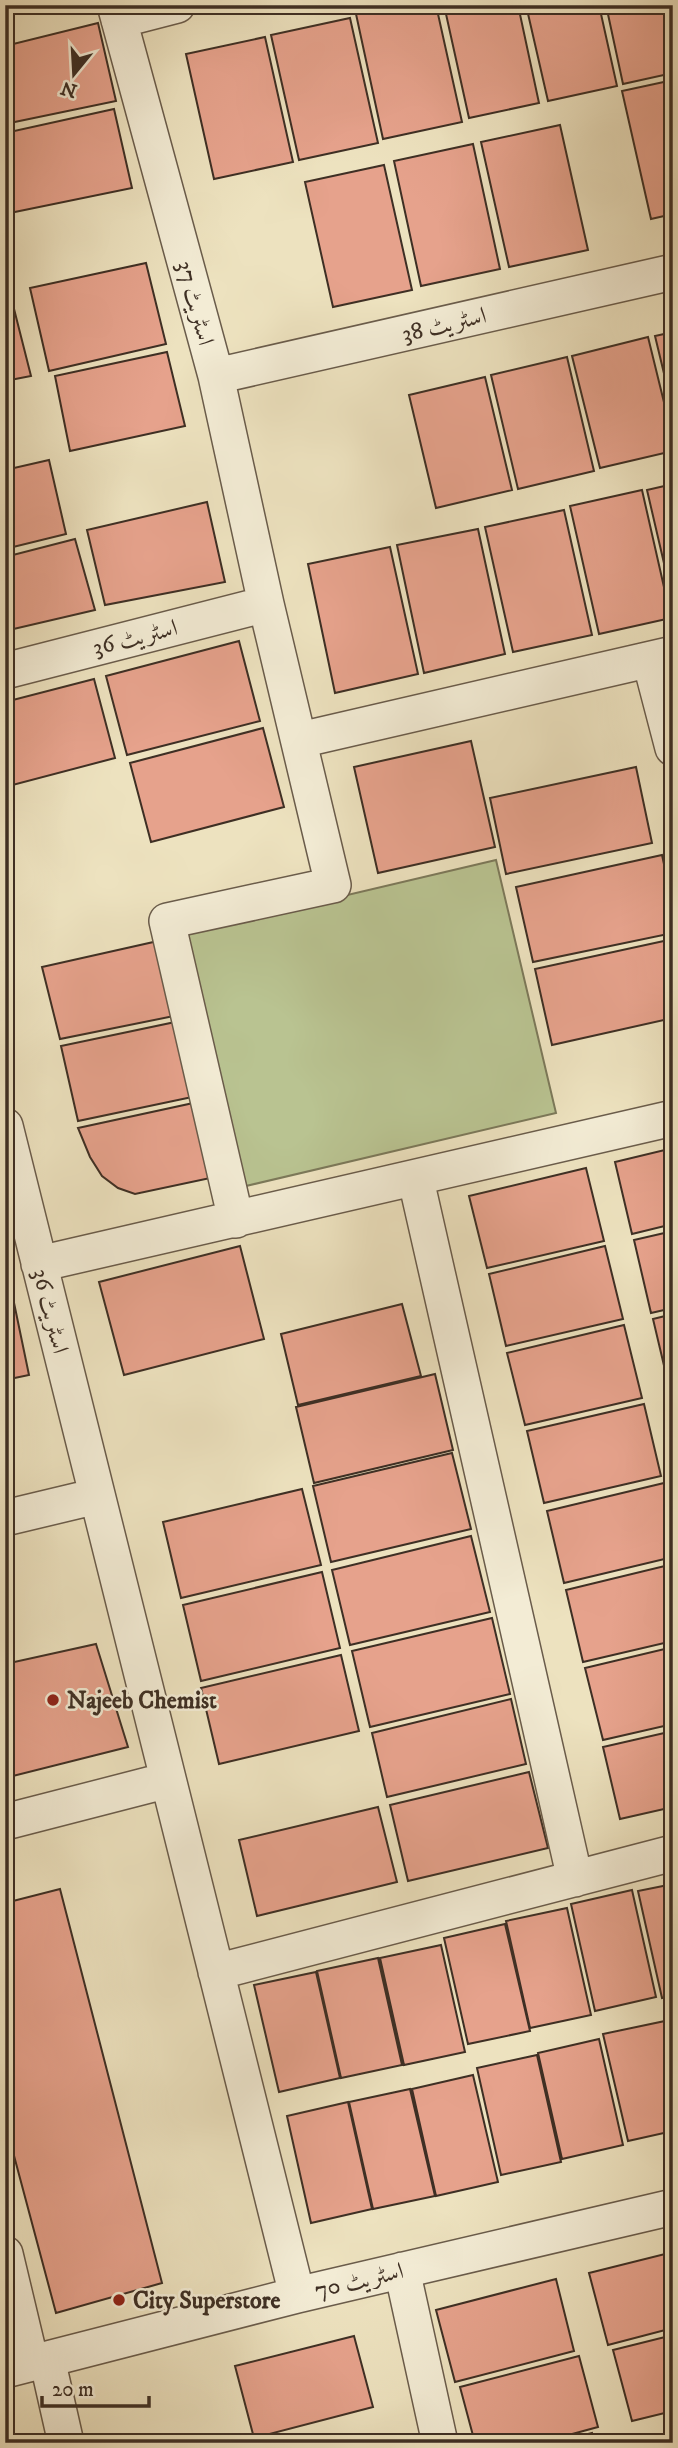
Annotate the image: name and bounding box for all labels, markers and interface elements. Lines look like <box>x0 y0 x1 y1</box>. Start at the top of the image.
north arrow <box>38 38 108 108</box>
text: N <box>58 75 80 102</box>
street label: اسٹریٹ 37 <box>169 258 221 349</box>
street label: اسٹریٹ 38 <box>399 301 489 349</box>
street label: اسٹریٹ 36 <box>90 613 181 663</box>
street label: اسٹریٹ 36 <box>25 1266 75 1357</box>
place label: Najeeb Chemist <box>67 1686 217 1716</box>
marker: Najeeb Chemist <box>45 1692 61 1708</box>
street label: اسٹریٹ 70 <box>312 2256 407 2306</box>
place label: City Superstore <box>133 2286 280 2316</box>
marker: City Superstore <box>111 2292 127 2308</box>
scale bar <box>42 2364 149 2408</box>
text: 20 m <box>52 2377 94 2403</box>

